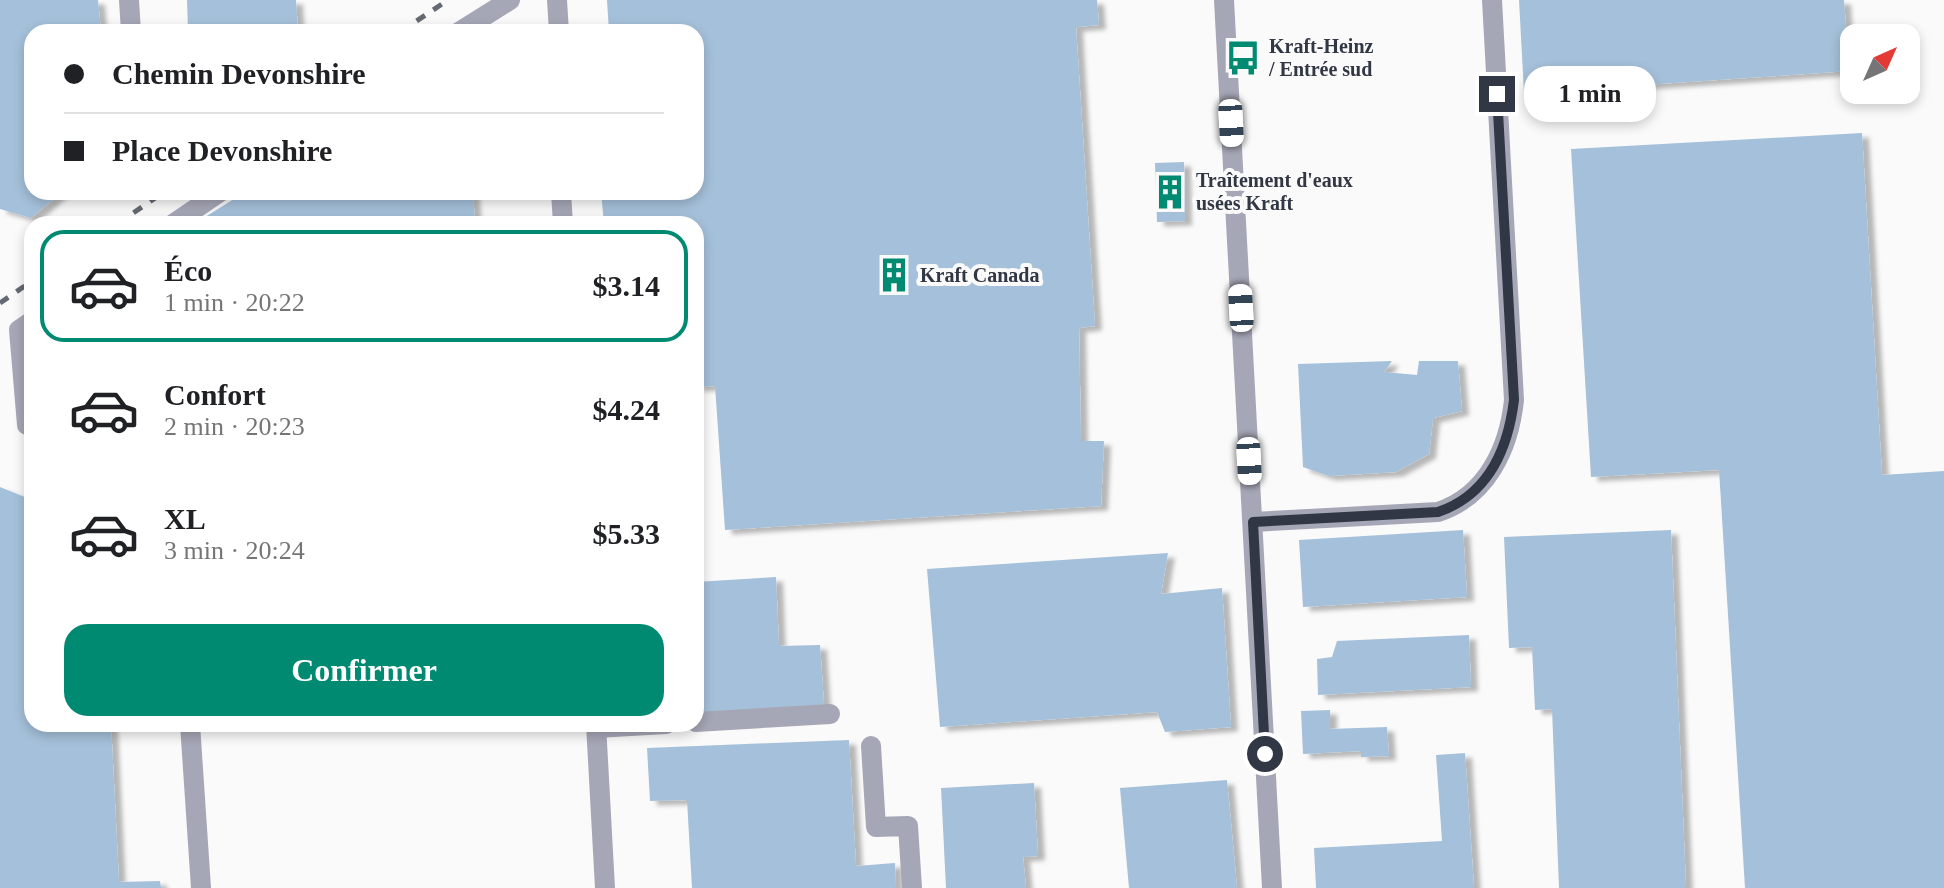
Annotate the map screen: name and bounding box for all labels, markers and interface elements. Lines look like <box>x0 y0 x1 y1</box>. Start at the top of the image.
north arrow <box>1840 24 1920 104</box>
map controls <box>1840 24 1920 104</box>
place label: Kraft-Heinz / Entrée sud <box>1268 35 1374 80</box>
bus stop icon: Kraft-Heinz / Entrée sud <box>1224 39 1262 77</box>
text: Chemin Devonshire <box>112 57 366 90</box>
callout: 1 min <box>1525 66 1657 122</box>
route end <box>1479 76 1515 112</box>
text: 1 min <box>1559 79 1621 108</box>
car <box>1218 98 1244 148</box>
text: Place Devonshire <box>112 134 332 167</box>
place label: Traîtement d'eaux usées Kraft <box>1196 169 1353 214</box>
building icon: Traîtement d'eaux usées Kraft <box>1151 173 1189 211</box>
icon: car <box>68 250 140 322</box>
text: Éco <box>164 254 212 287</box>
building icon: Kraft Canada <box>875 256 913 294</box>
place label: Kraft Canada <box>920 264 1039 286</box>
text: $3.14 <box>593 269 660 302</box>
car <box>1228 283 1254 333</box>
text: 1 min · 20:22 <box>164 288 305 317</box>
icon: car <box>68 374 140 446</box>
text: Confort <box>164 378 266 411</box>
text: $4.24 <box>593 393 660 426</box>
text: 2 min · 20:23 <box>164 412 305 441</box>
car <box>1236 436 1262 486</box>
icon: car <box>68 498 140 570</box>
text: XL <box>164 502 206 535</box>
text: $5.33 <box>593 517 660 550</box>
text: 3 min · 20:24 <box>164 536 305 565</box>
button: Confirmer <box>64 624 664 716</box>
route start <box>1247 736 1283 772</box>

